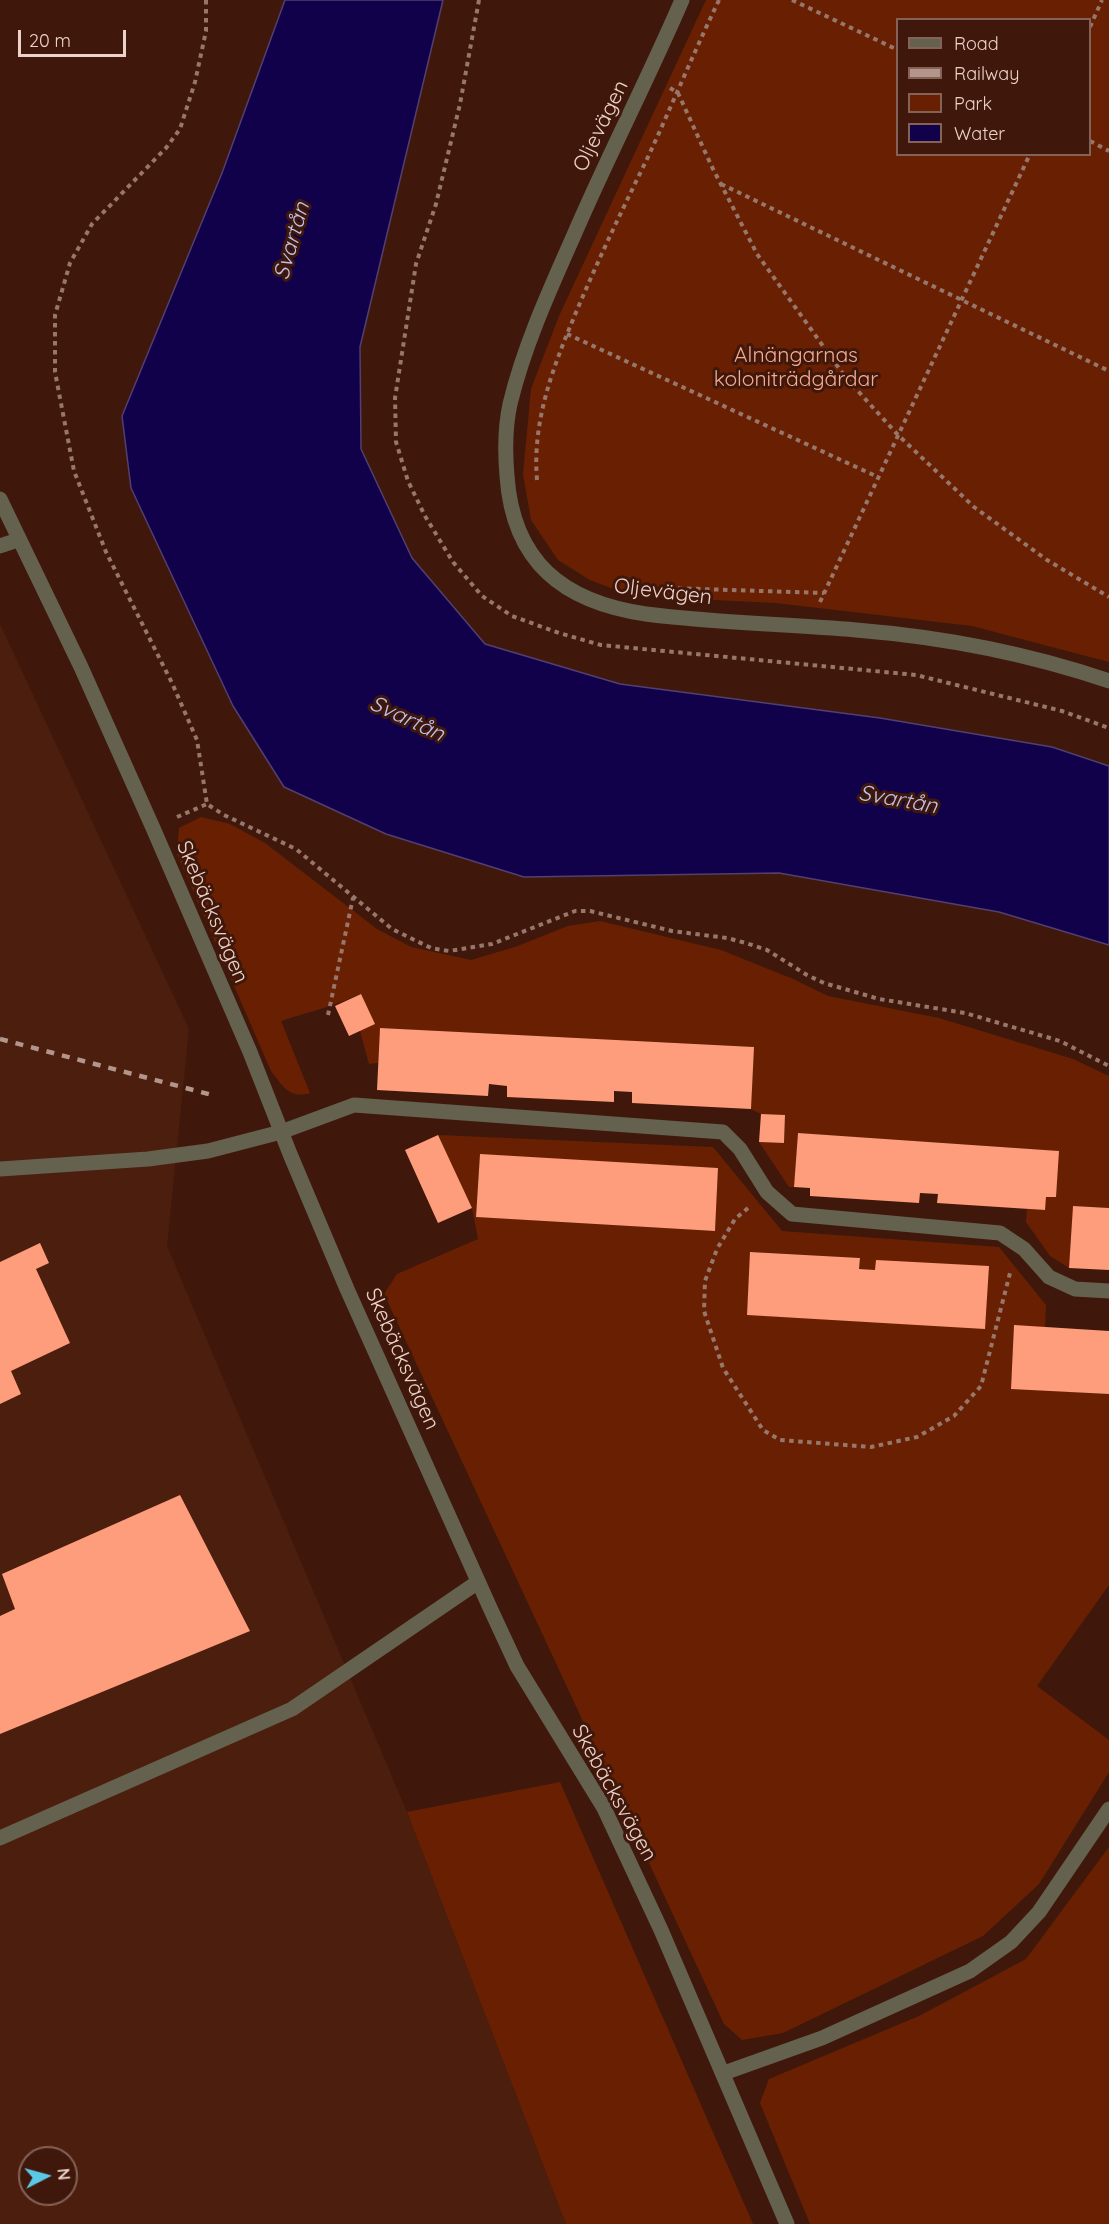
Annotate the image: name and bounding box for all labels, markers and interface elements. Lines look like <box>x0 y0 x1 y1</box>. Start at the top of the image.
scale bar <box>21 18 129 56</box>
legend <box>896 18 1091 156</box>
text: 20 m <box>29 29 71 52</box>
text: Road <box>954 32 999 55</box>
text: Railway <box>954 62 1020 85</box>
street label: Oljevägen <box>568 76 634 176</box>
text: Park <box>954 92 992 115</box>
text: Water <box>954 122 1005 145</box>
water label: Svartån <box>268 199 316 283</box>
park label: Alnängarnas koloniträdgårdar <box>714 343 878 393</box>
street label: Oljevägen <box>613 573 713 611</box>
water label: Svartån <box>366 690 448 748</box>
water label: Svartån <box>857 780 939 820</box>
street label: Skebäcksvägen <box>171 837 253 987</box>
street label: Skebäcksvägen <box>360 1284 444 1434</box>
street label: Skebäcksvägen <box>566 1720 662 1866</box>
north arrow <box>18 2146 78 2206</box>
text: N <box>53 2167 74 2181</box>

